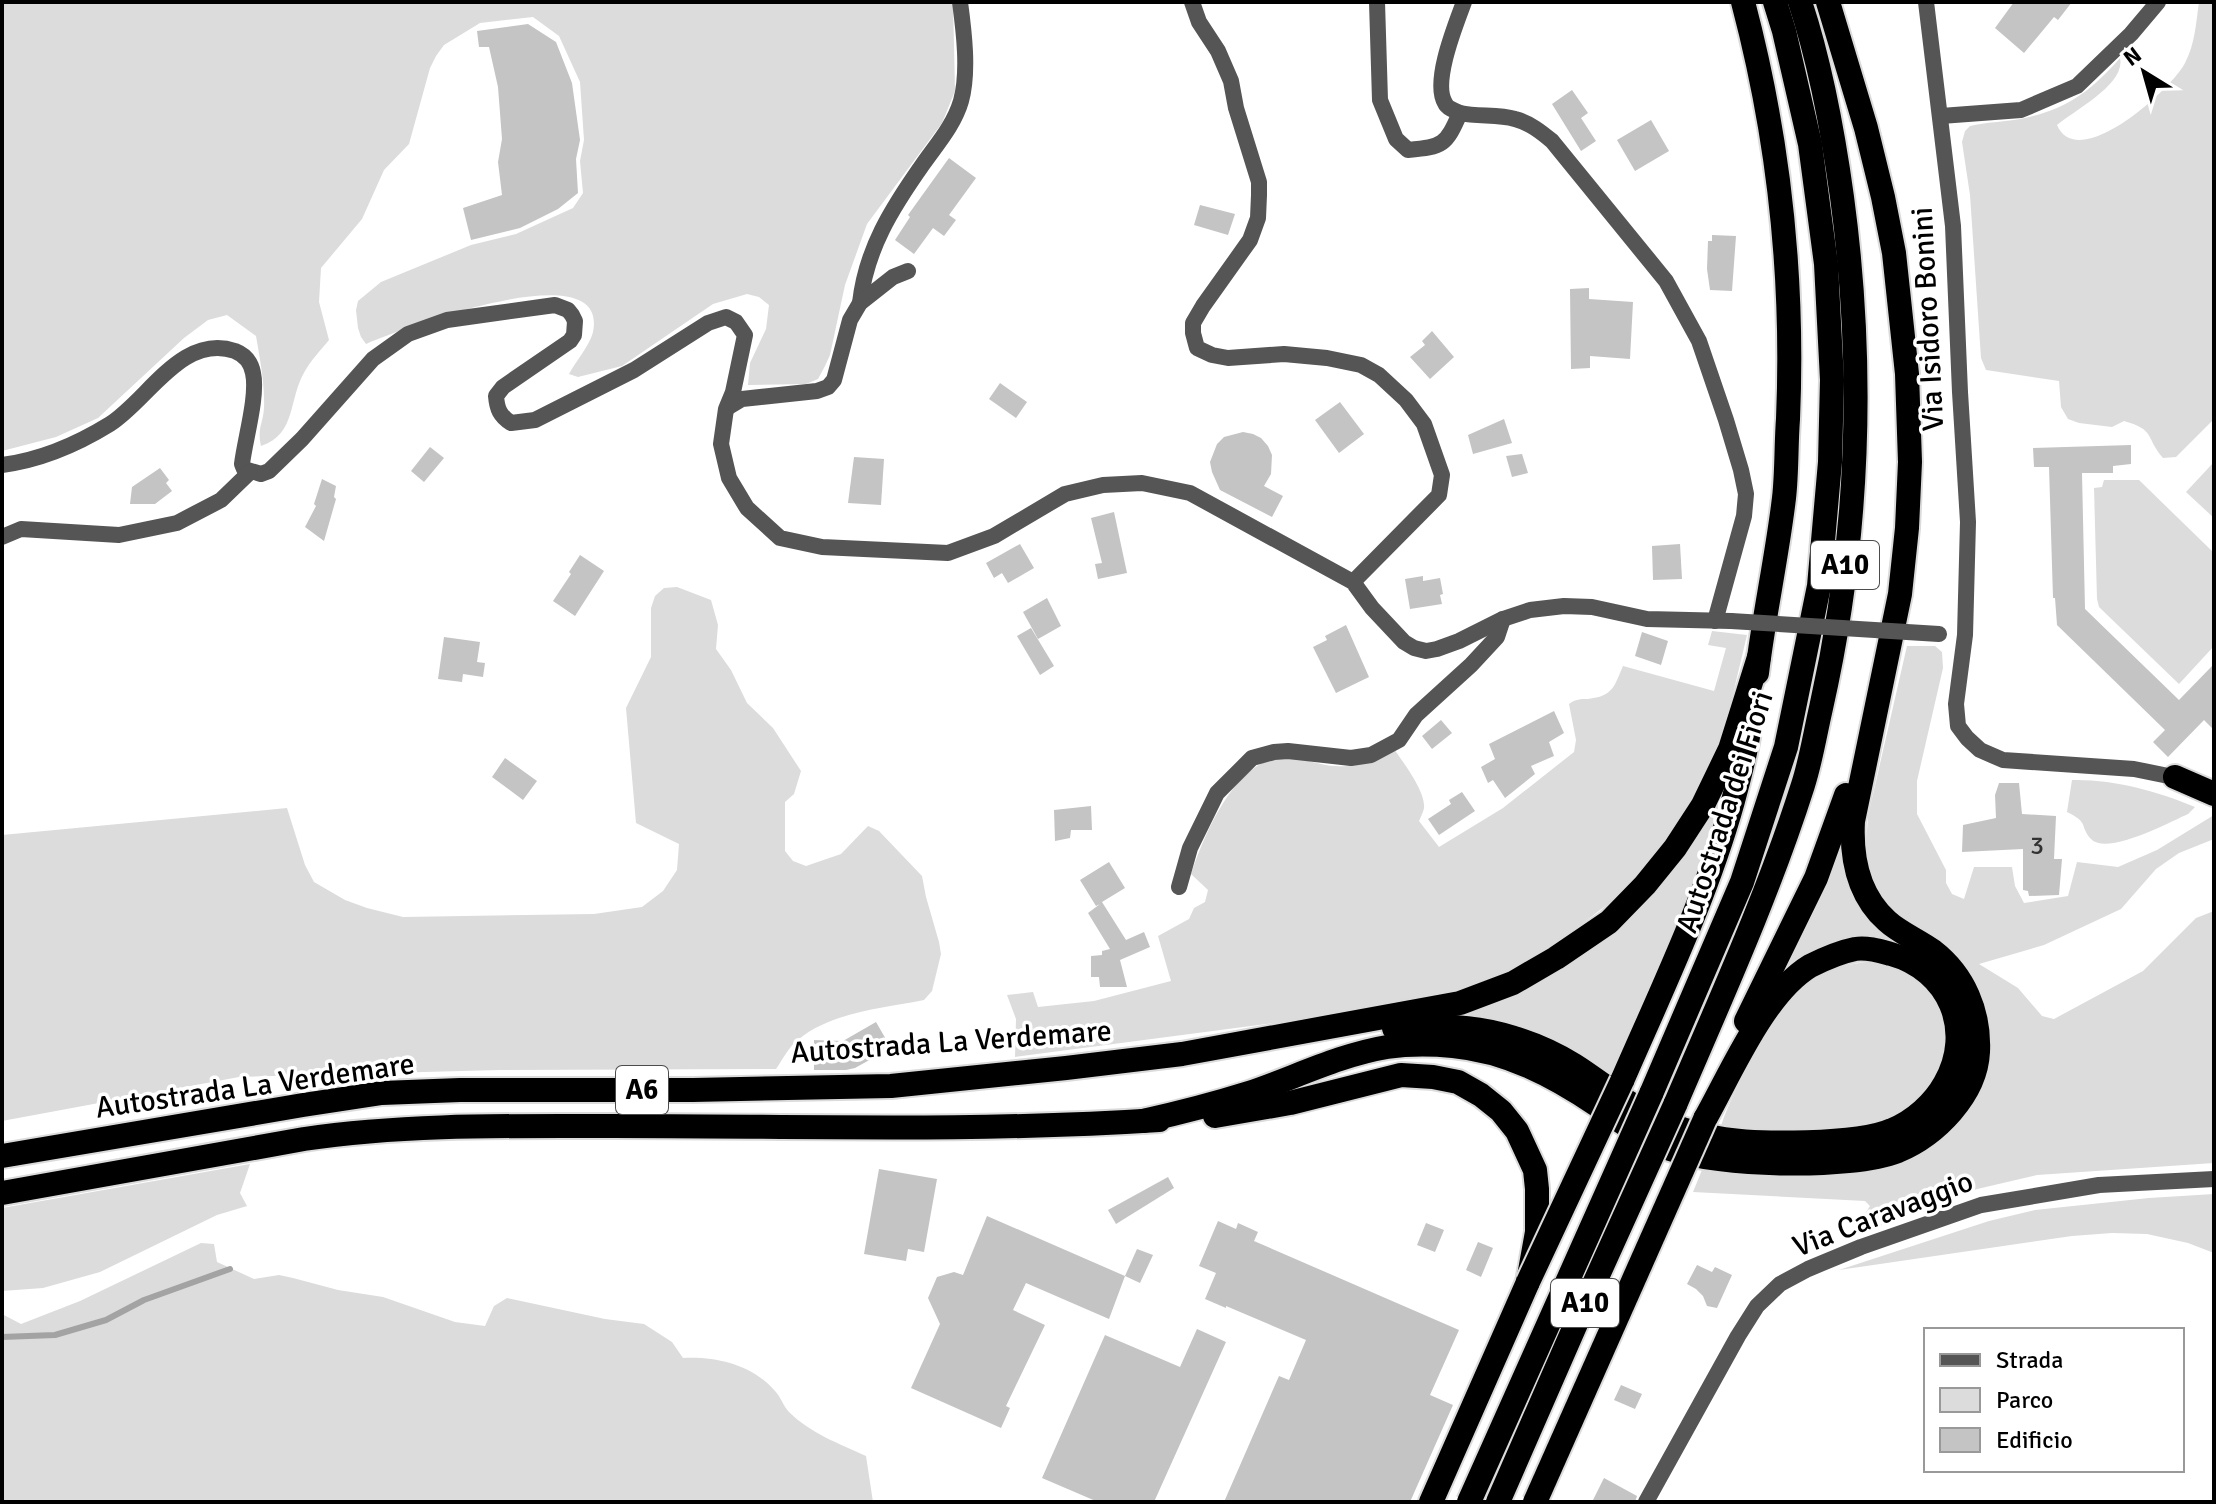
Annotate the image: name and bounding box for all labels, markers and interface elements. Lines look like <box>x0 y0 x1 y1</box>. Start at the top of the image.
north arrow <box>2104 32 2184 112</box>
text: N <box>2118 41 2147 72</box>
street label: Via Isidoro Bonini <box>1904 206 1952 432</box>
road number: A10 <box>1811 541 1879 589</box>
street label: Autostrada dei Fiori <box>1668 686 1782 938</box>
house number: 3 <box>2030 830 2044 862</box>
street label: Autostrada La Verdemare <box>789 1012 1113 1072</box>
street label: Autostrada La Verdemare <box>93 1045 417 1127</box>
road number: A6 <box>616 1066 668 1114</box>
street label: Via Caravaggio <box>1788 1163 1978 1265</box>
road number: A10 <box>1551 1279 1619 1327</box>
legend <box>1924 1328 2184 1472</box>
text: Strada <box>1996 1345 2063 1375</box>
text: Parco <box>1996 1385 2053 1415</box>
text: Edificio <box>1996 1425 2073 1455</box>

